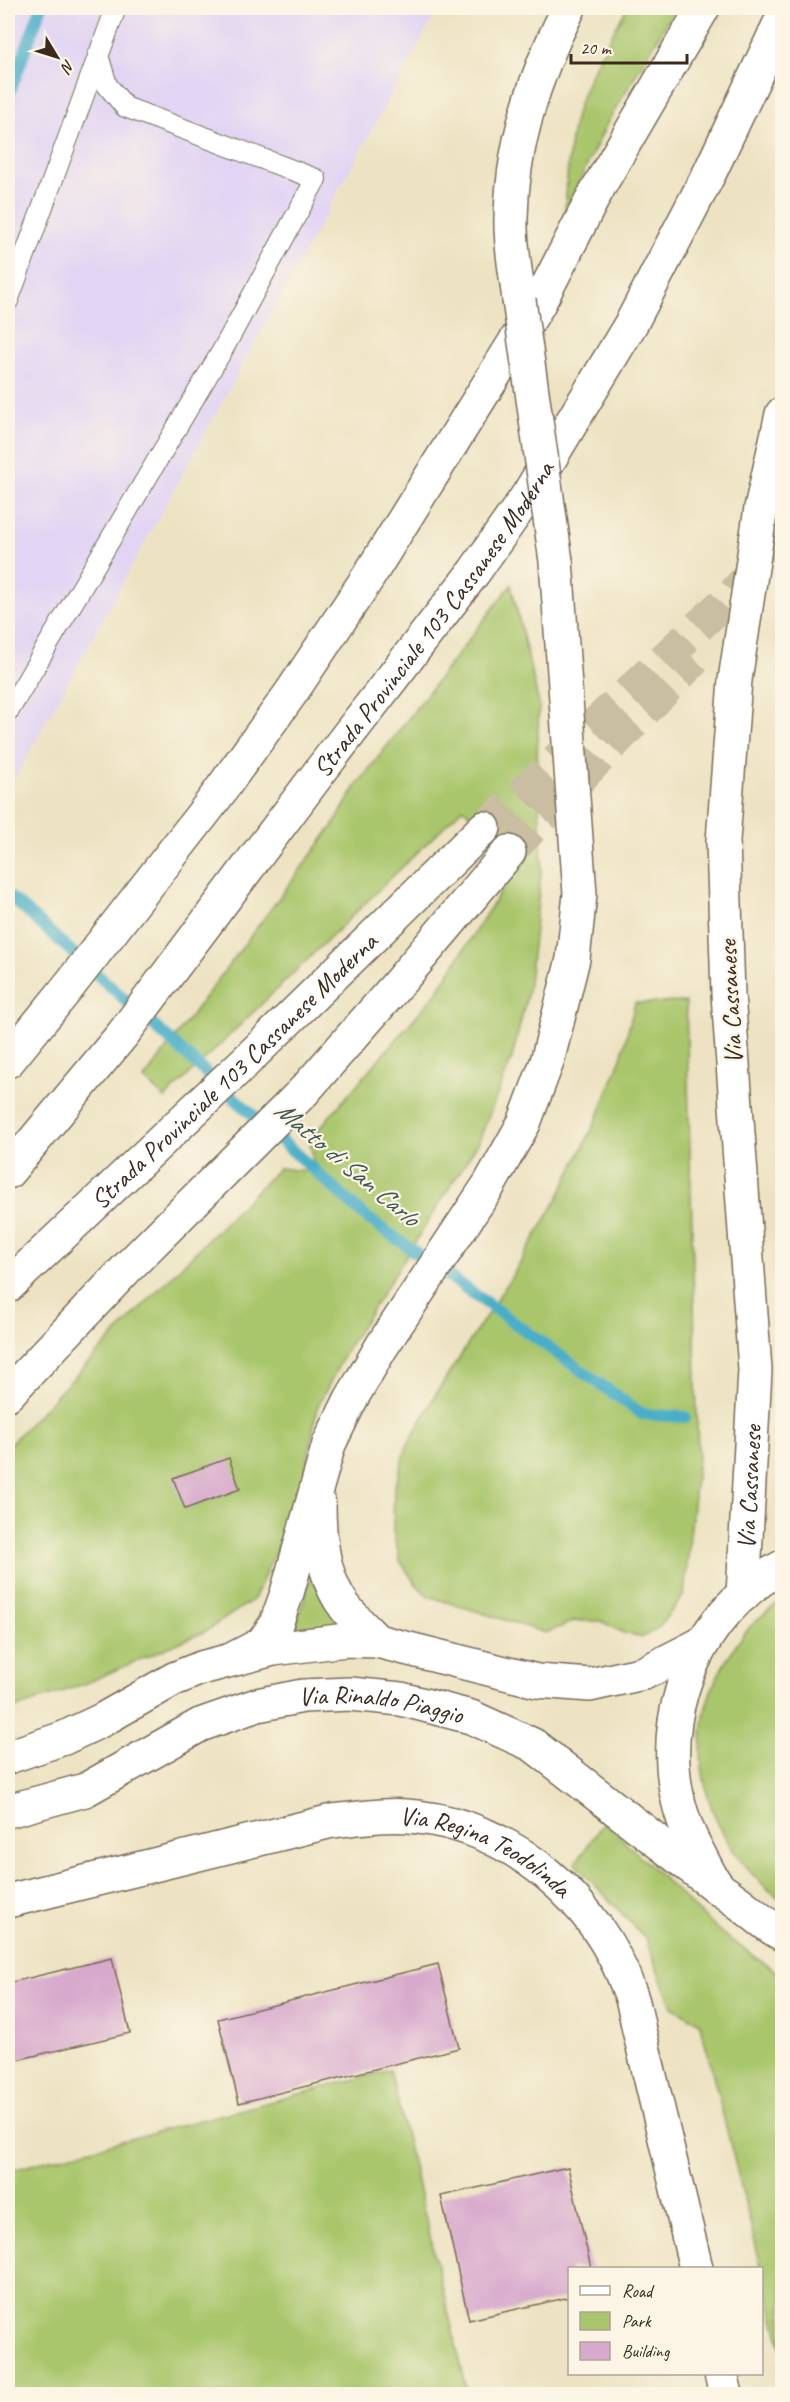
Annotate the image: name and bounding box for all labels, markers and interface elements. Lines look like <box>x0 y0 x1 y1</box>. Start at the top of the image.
north arrow <box>27 27 87 87</box>
scale bar <box>571 27 686 65</box>
text: 20 m <box>580 37 613 59</box>
text: N <box>55 56 79 78</box>
street label: Strada Provinciale 103 Cassanese Moderna <box>306 454 562 784</box>
street label: Strada Provinciale 103 Cassanese Moderna <box>84 925 386 1216</box>
street label: Via Cassanese <box>711 938 750 1065</box>
water label: Matto di San Carlo <box>268 1093 429 1236</box>
street label: Via Cassanese <box>729 1423 769 1550</box>
street label: Via Rinaldo Piaggio <box>298 1678 468 1732</box>
street label: Via Regina Teodolinda <box>399 1799 580 1906</box>
legend <box>568 2267 763 2375</box>
text: Road <box>622 2280 655 2302</box>
text: Park <box>622 2310 652 2332</box>
text: Building <box>622 2340 671 2362</box>

